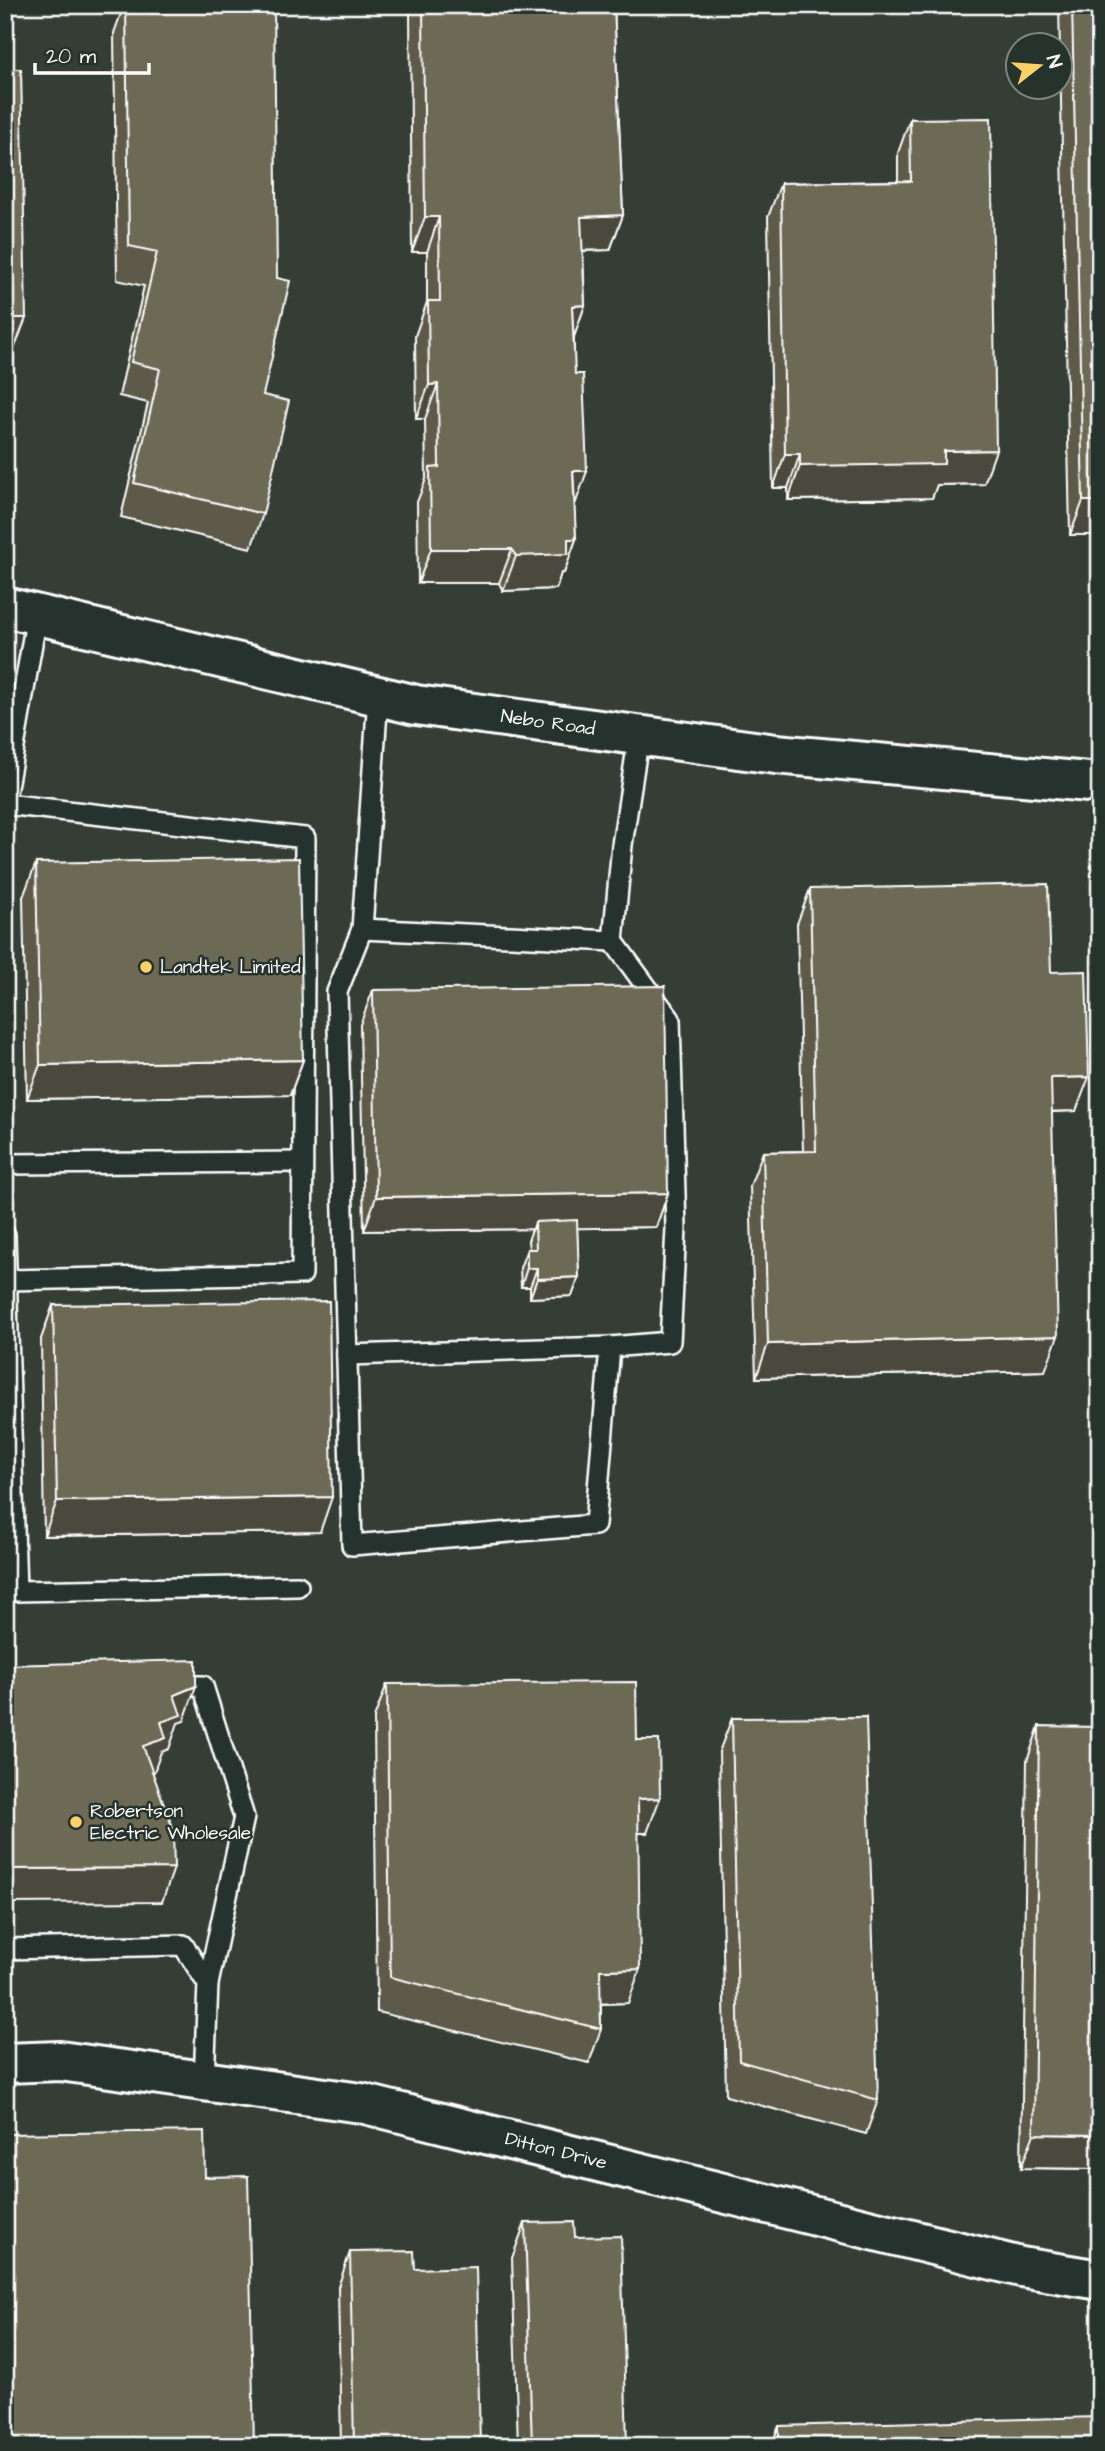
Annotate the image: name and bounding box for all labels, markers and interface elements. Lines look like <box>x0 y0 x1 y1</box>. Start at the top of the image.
scale bar <box>35 32 149 76</box>
north arrow <box>1004 32 1074 102</box>
text: 20 m <box>46 42 97 71</box>
text: N <box>1039 52 1068 71</box>
street label: Nebo Road <box>499 703 597 743</box>
place label: Landtek Limited <box>160 954 301 981</box>
marker: Landtek Limited <box>138 959 154 975</box>
place label: Robertson Electric Wholesale <box>90 1798 251 1847</box>
marker: Robertson Electric Wholesale <box>68 1814 84 1830</box>
street label: Ditton Drive <box>502 2125 610 2177</box>

